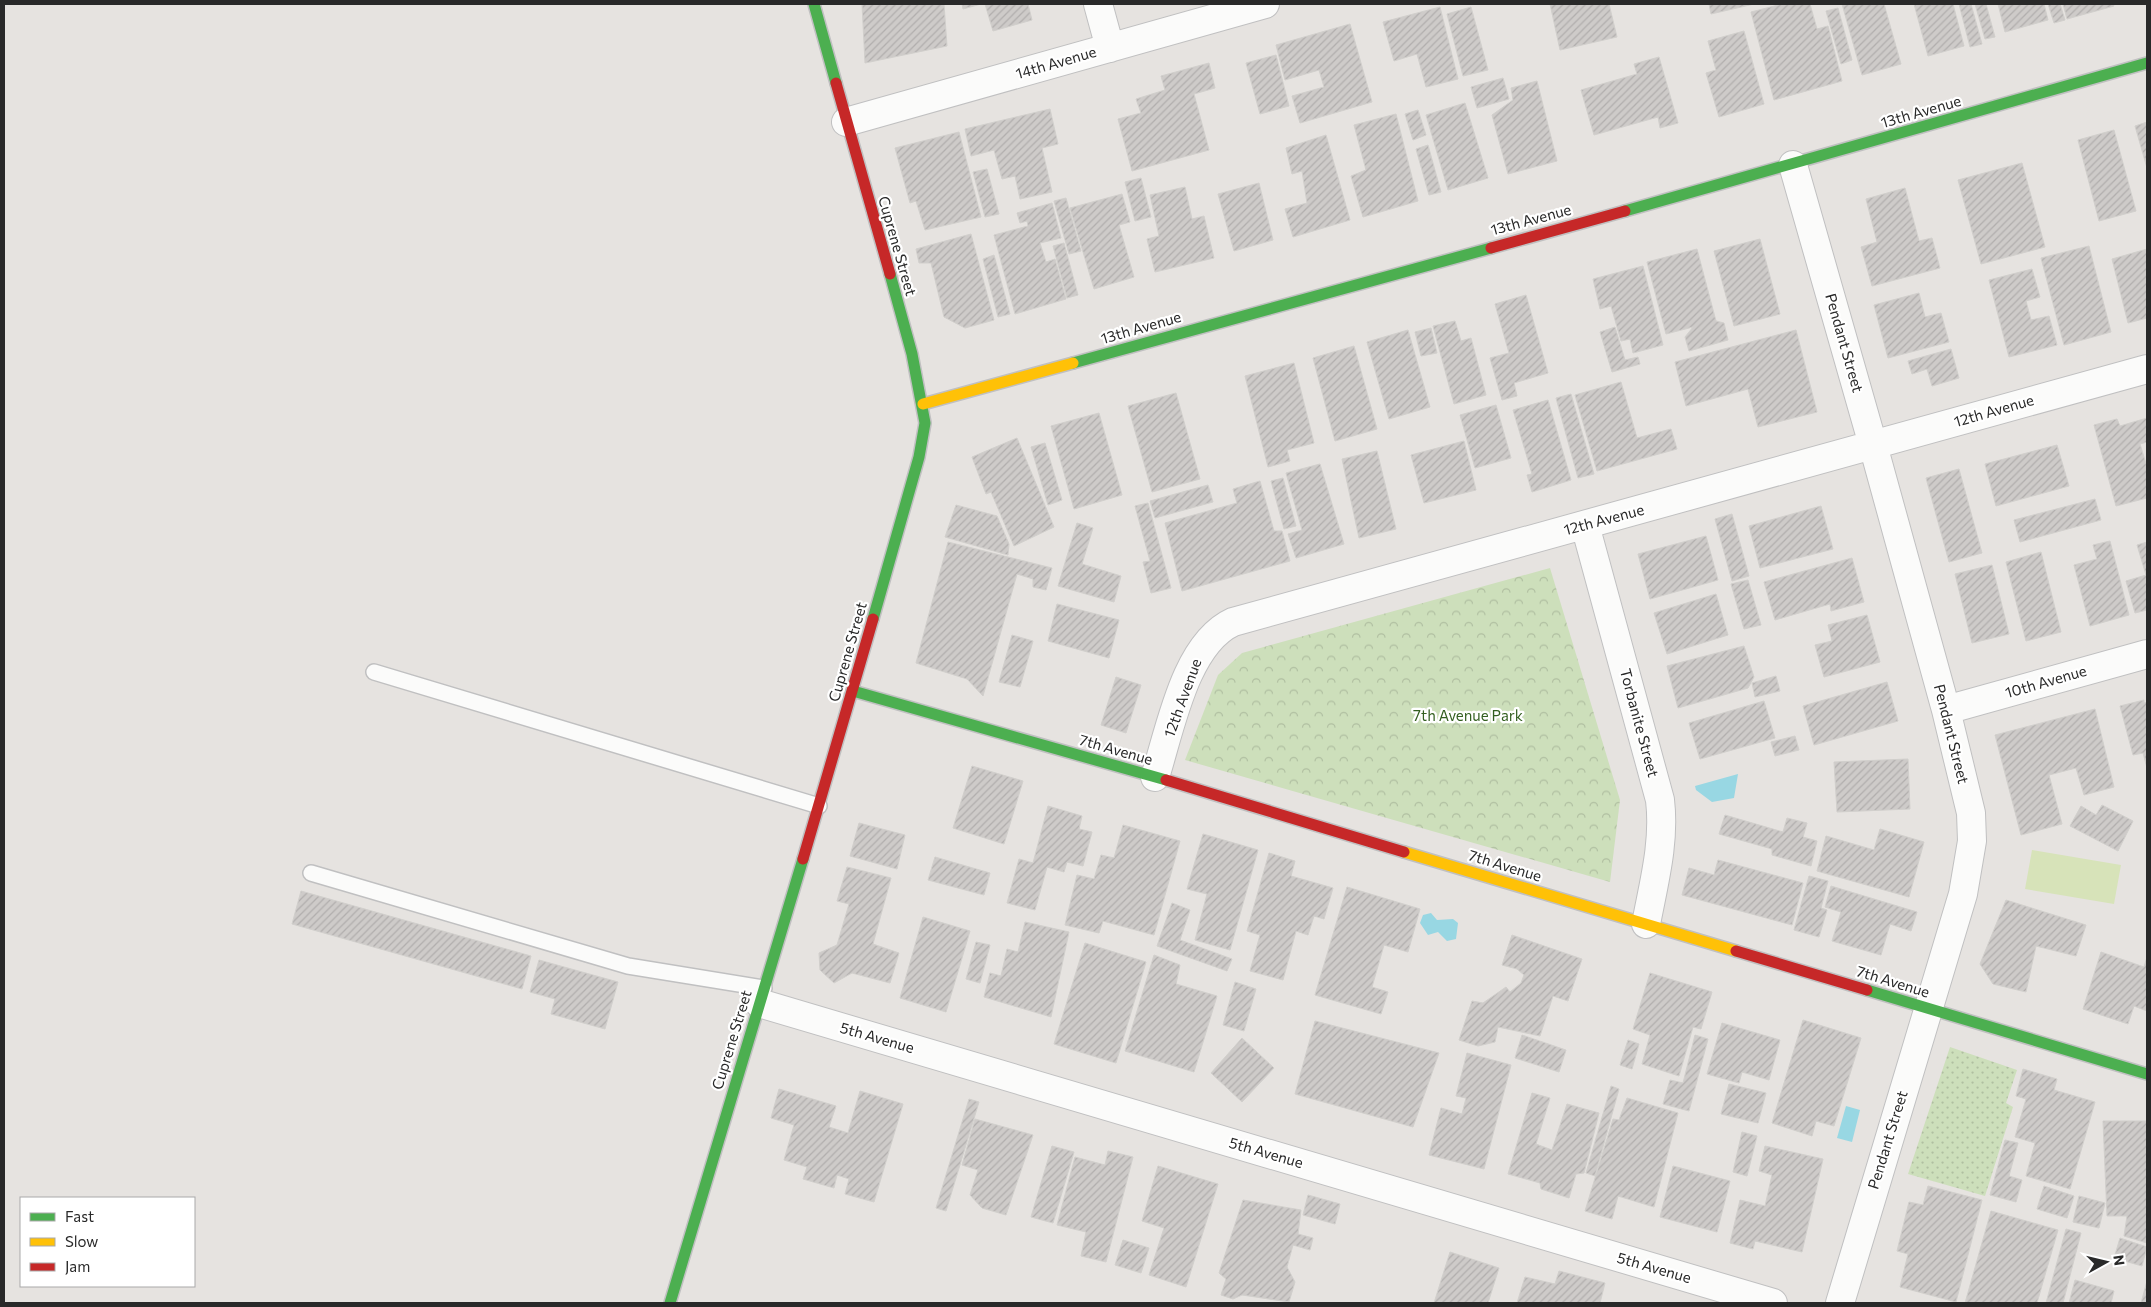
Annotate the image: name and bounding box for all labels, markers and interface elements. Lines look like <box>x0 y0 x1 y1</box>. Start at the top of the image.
street label: 14th Avenue <box>1013 42 1098 82</box>
street label: 13th Avenue <box>1879 91 1963 131</box>
street label: Cuprene Street <box>875 194 921 298</box>
street label: 13th Avenue <box>1489 200 1573 238</box>
street label: Pendant Street <box>1822 291 1868 394</box>
street label: 13th Avenue <box>1099 307 1183 347</box>
street label: 12th Avenue <box>1952 390 2036 430</box>
street label: 12th Avenue <box>1562 500 1646 538</box>
street label: Cuprene Street <box>824 600 870 704</box>
street label: 12th Avenue <box>1160 656 1205 739</box>
street label: 10th Avenue <box>2003 661 2089 701</box>
street label: Torbanite Street <box>1617 666 1663 779</box>
street label: Pendant Street <box>1931 682 1973 786</box>
park label: 7th Avenue Park <box>1413 706 1523 724</box>
street label: 7th Avenue <box>1077 730 1155 768</box>
street label: 7th Avenue <box>1467 845 1544 885</box>
street label: 7th Avenue <box>1855 961 1932 1001</box>
street label: Cuprene Street <box>707 988 755 1092</box>
street label: 5th Avenue <box>838 1018 916 1056</box>
street label: Pendant Street <box>1863 1088 1911 1191</box>
street label: 5th Avenue <box>1227 1133 1305 1171</box>
legend <box>20 1197 195 1287</box>
text: Fast <box>65 1207 94 1225</box>
text: Slow <box>65 1232 98 1250</box>
north arrow <box>2081 1237 2131 1287</box>
street label: 5th Avenue <box>1615 1248 1693 1286</box>
text: N <box>2110 1254 2129 1267</box>
text: Jam <box>65 1257 90 1275</box>

